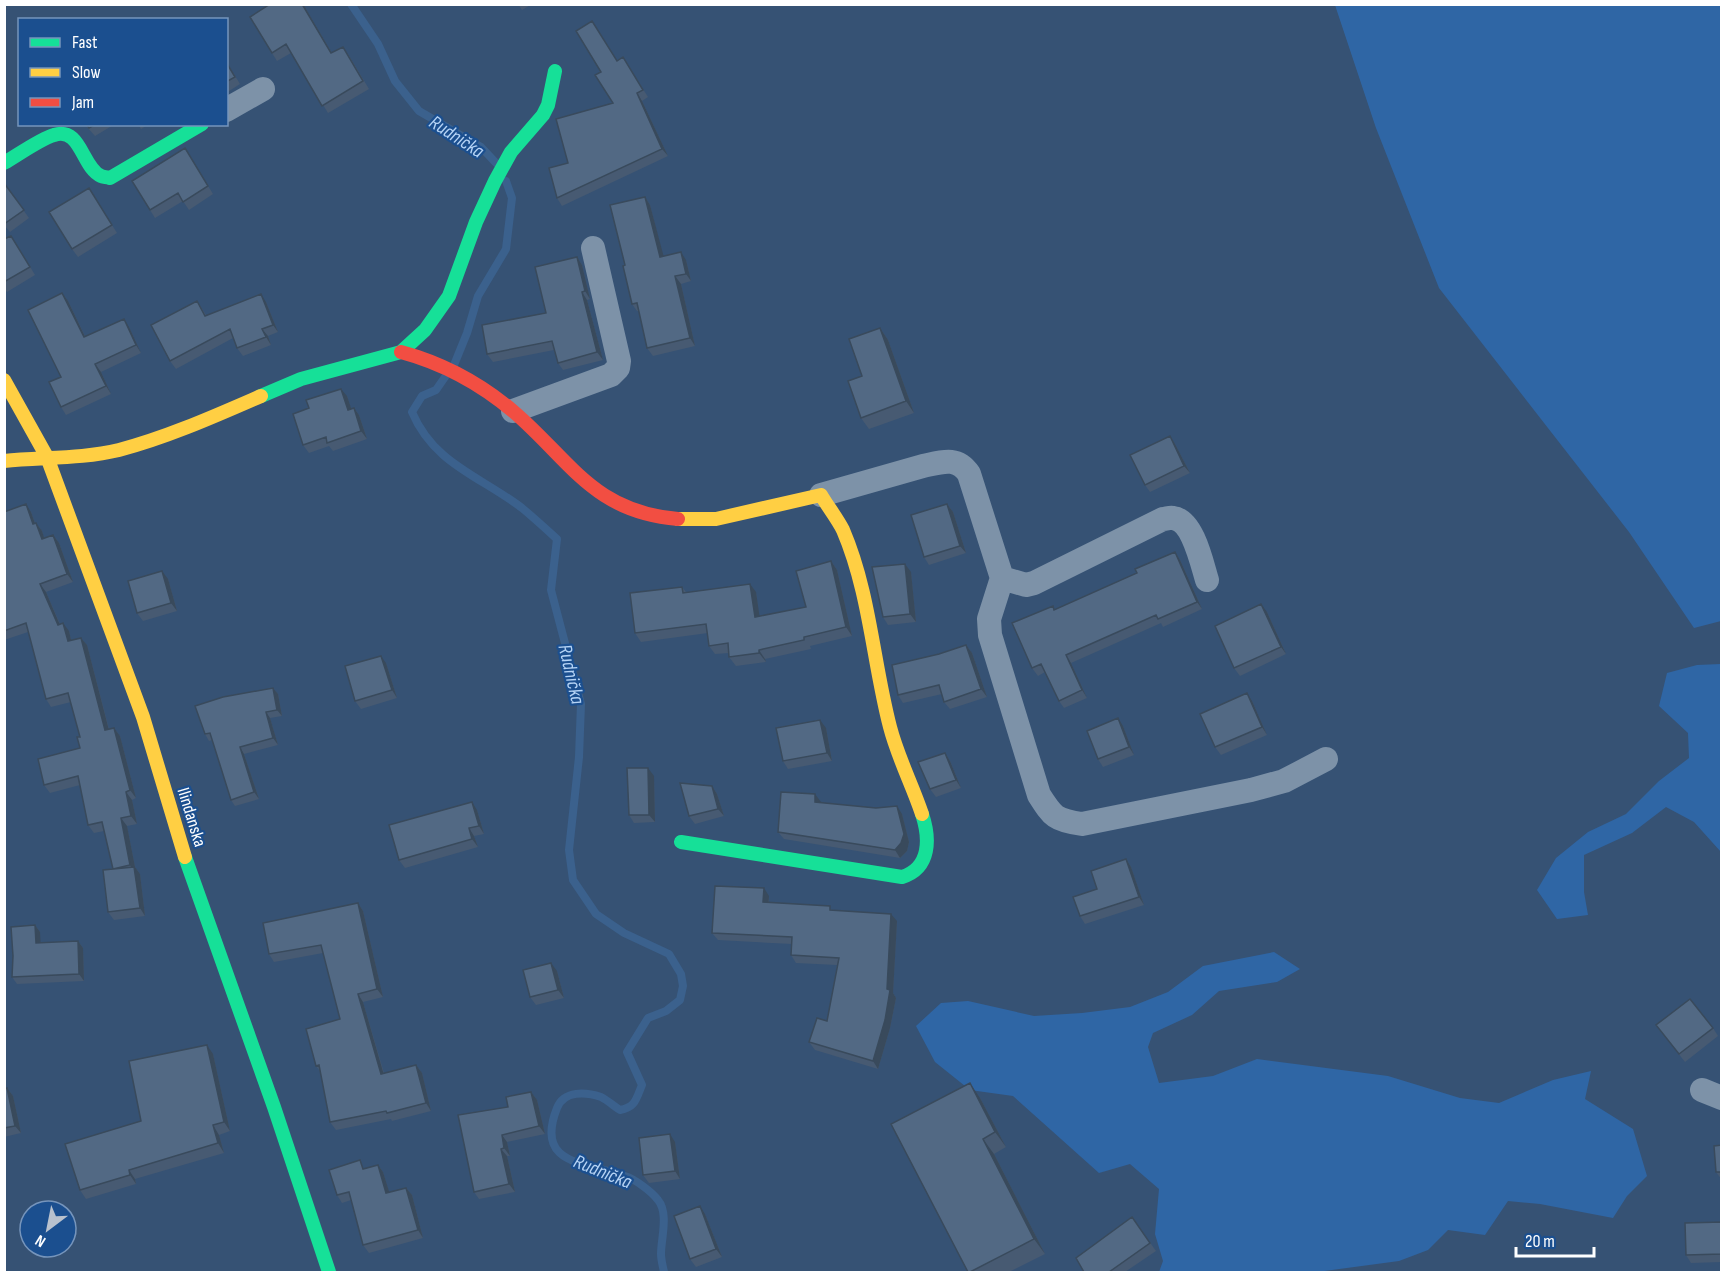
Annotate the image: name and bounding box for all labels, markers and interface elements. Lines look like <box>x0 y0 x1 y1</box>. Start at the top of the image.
legend <box>18 18 228 126</box>
text: Fast <box>72 32 98 53</box>
text: Slow <box>72 62 101 83</box>
text: Jam <box>71 92 94 113</box>
water label: Rudnička <box>425 110 488 163</box>
water label: Rudnička <box>553 642 590 706</box>
street label: Ilindanska <box>173 785 210 849</box>
water label: Rudnička <box>570 1149 635 1194</box>
north arrow <box>18 1199 78 1259</box>
scale bar <box>1516 1220 1594 1258</box>
text: N <box>32 1230 50 1251</box>
text: 20 m <box>1525 1231 1555 1252</box>

